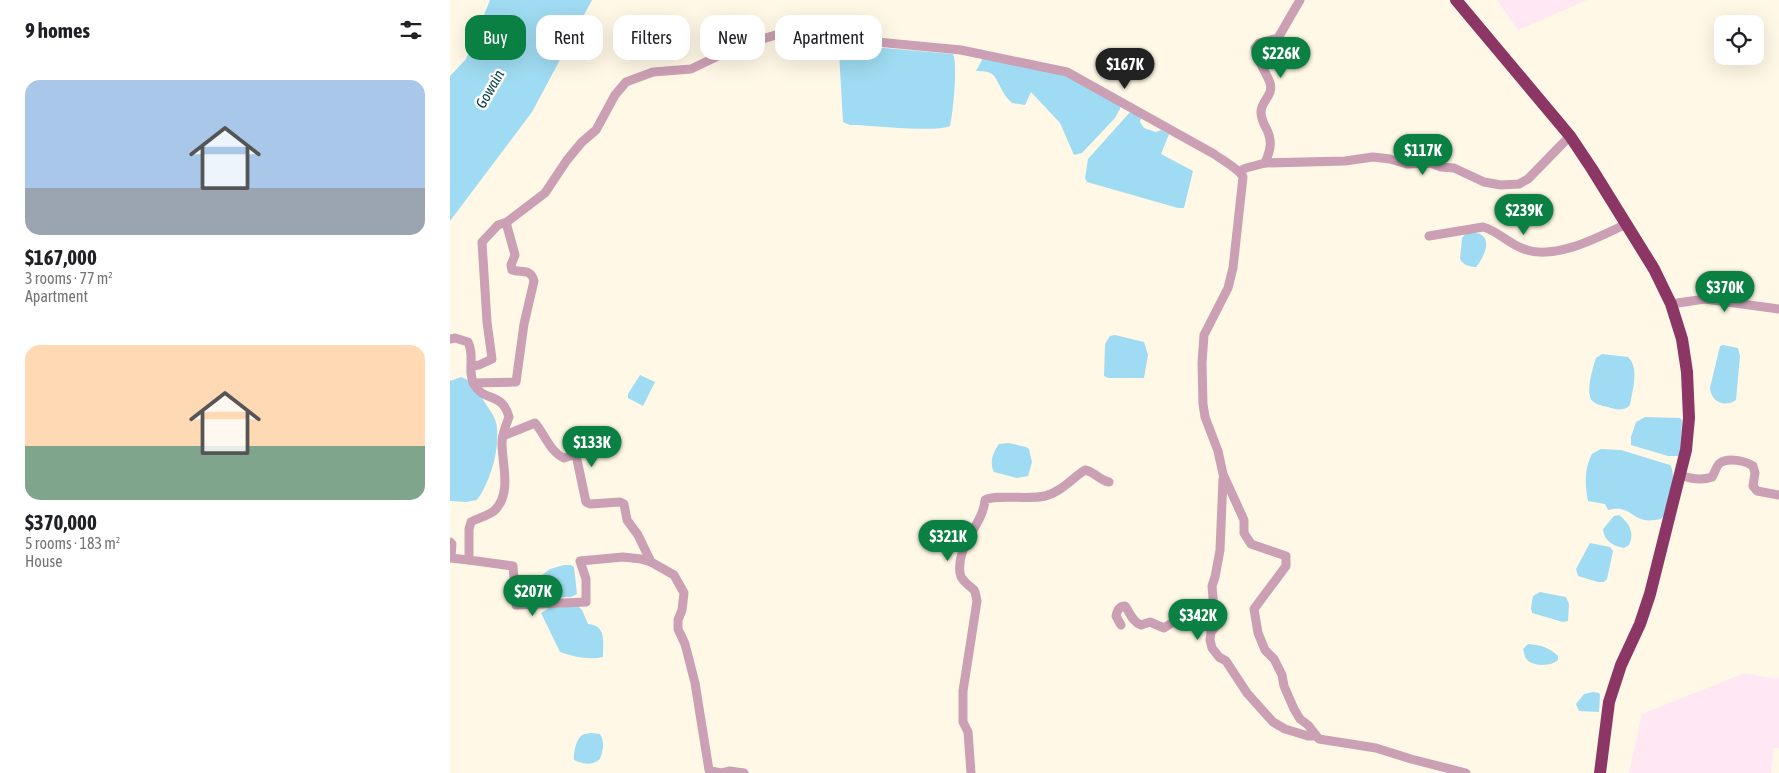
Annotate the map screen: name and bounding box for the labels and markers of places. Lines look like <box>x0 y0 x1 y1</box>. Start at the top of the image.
pin: $226K <box>1246 36 1316 79</box>
pin: $167K <box>1090 48 1160 90</box>
pin: $117K <box>1388 134 1458 176</box>
pin: $239K <box>1489 194 1559 236</box>
pin: $370K <box>1690 270 1760 313</box>
pin: $133K <box>557 426 627 468</box>
pin: $321K <box>913 520 983 562</box>
pin: $207K <box>498 574 568 617</box>
pin: $342K <box>1163 598 1233 641</box>

